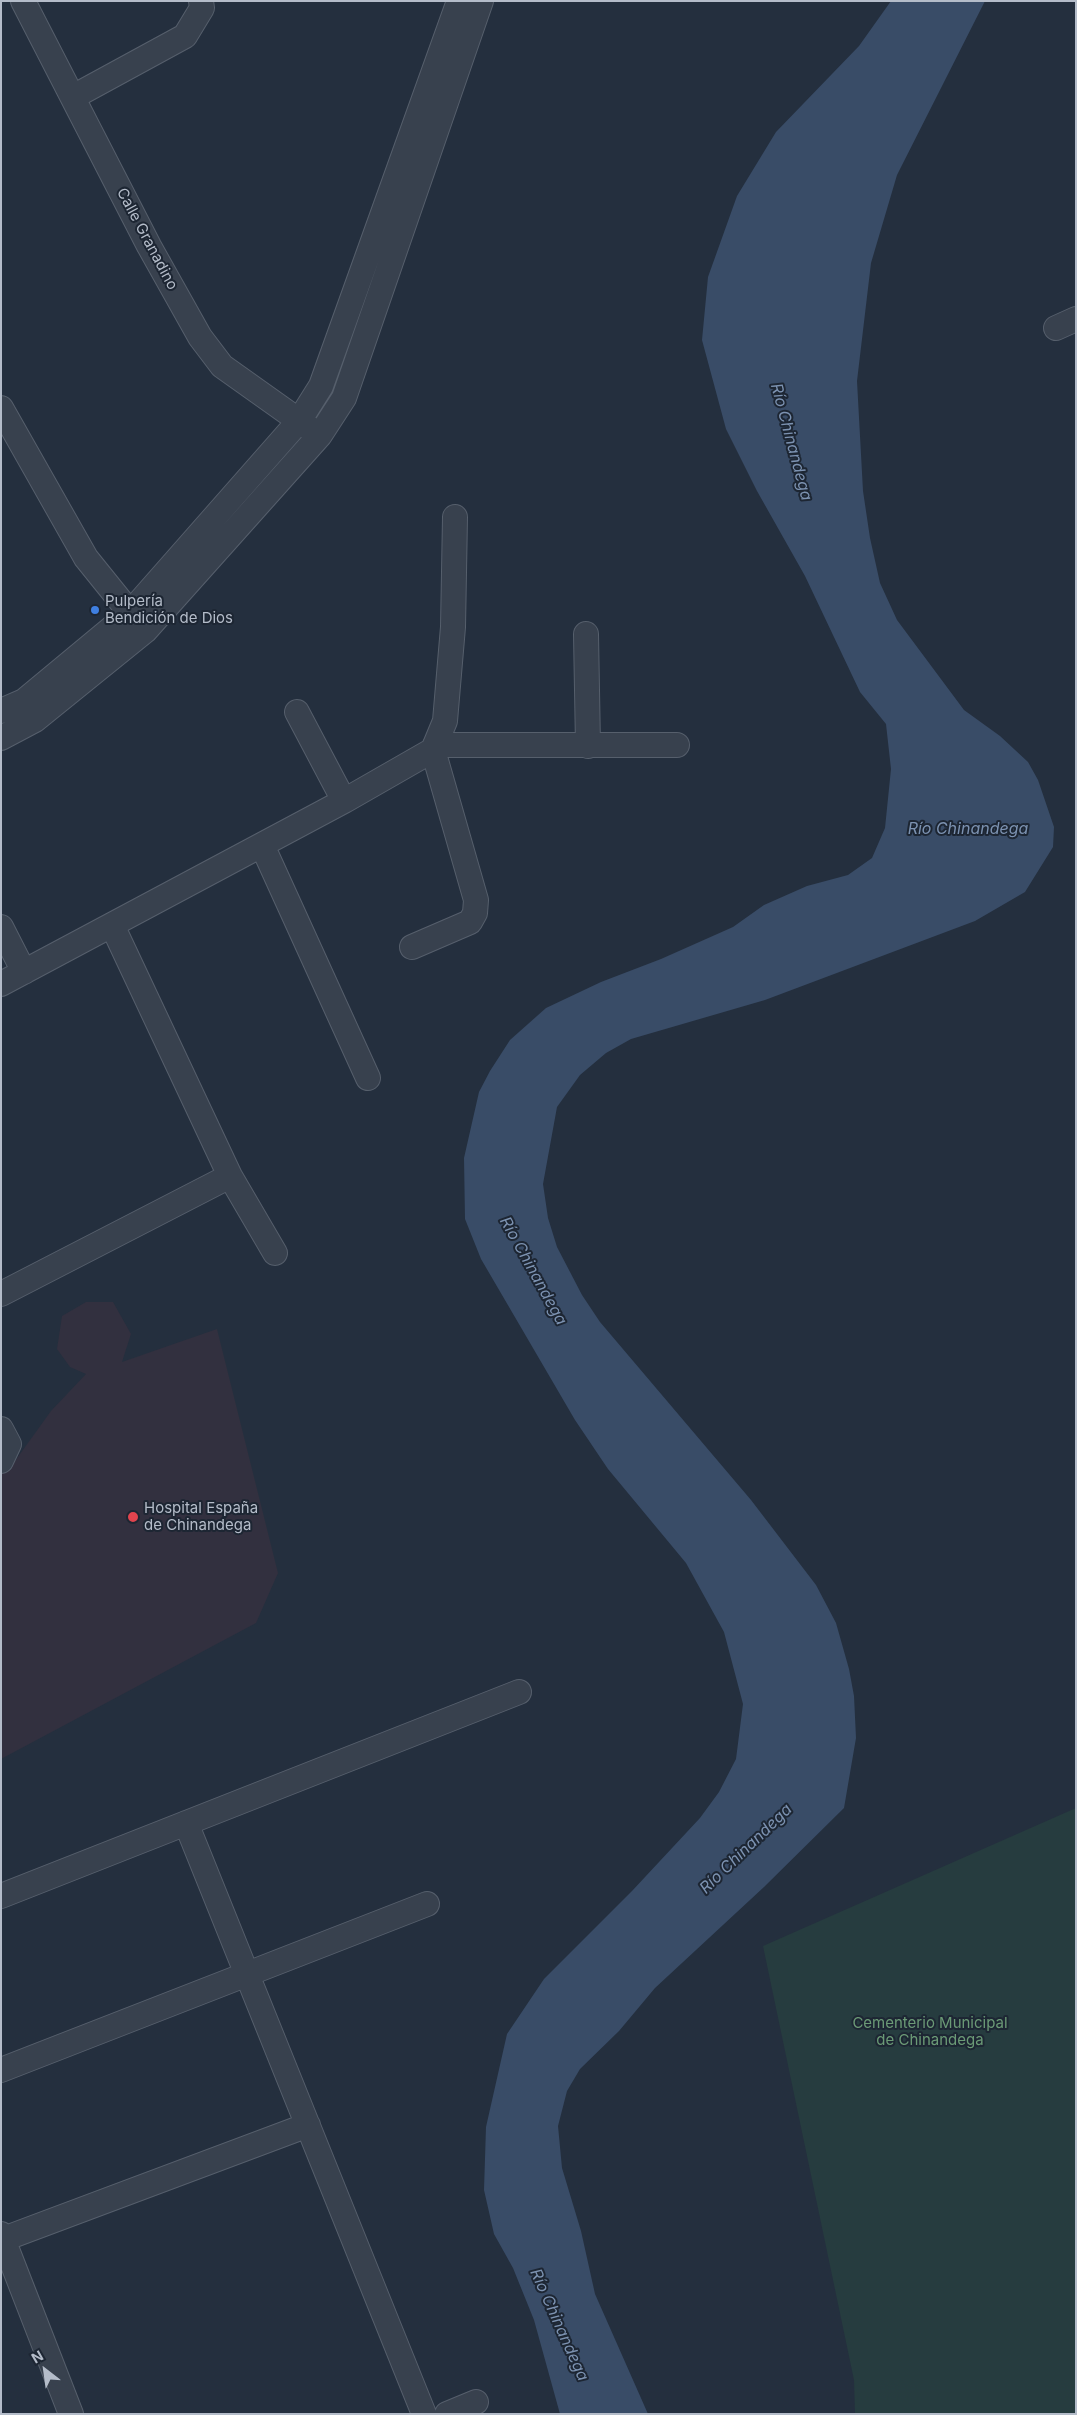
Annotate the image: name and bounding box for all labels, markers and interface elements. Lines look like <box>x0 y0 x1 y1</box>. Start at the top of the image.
street label: Calle Granadino <box>113 185 181 293</box>
water label: Río Chinandega <box>766 381 816 503</box>
place label: Pulpería Bendición de Dios <box>105 592 233 627</box>
marker: Pulpería Bendición de Dios <box>89 604 101 616</box>
water label: Río Chinandega <box>908 819 1028 839</box>
water label: Río Chinandega <box>495 1214 571 1328</box>
place label: Hospital España de Chinandega <box>144 1499 258 1534</box>
marker: Hospital España de Chinandega <box>126 1510 140 1524</box>
water label: Río Chinandega <box>696 1800 796 1898</box>
park label: Cementerio Municipal de Chinandega <box>852 2014 1008 2049</box>
water label: Río Chinandega <box>526 2266 592 2384</box>
north arrow <box>20 2345 70 2395</box>
text: N <box>28 2347 46 2367</box>

